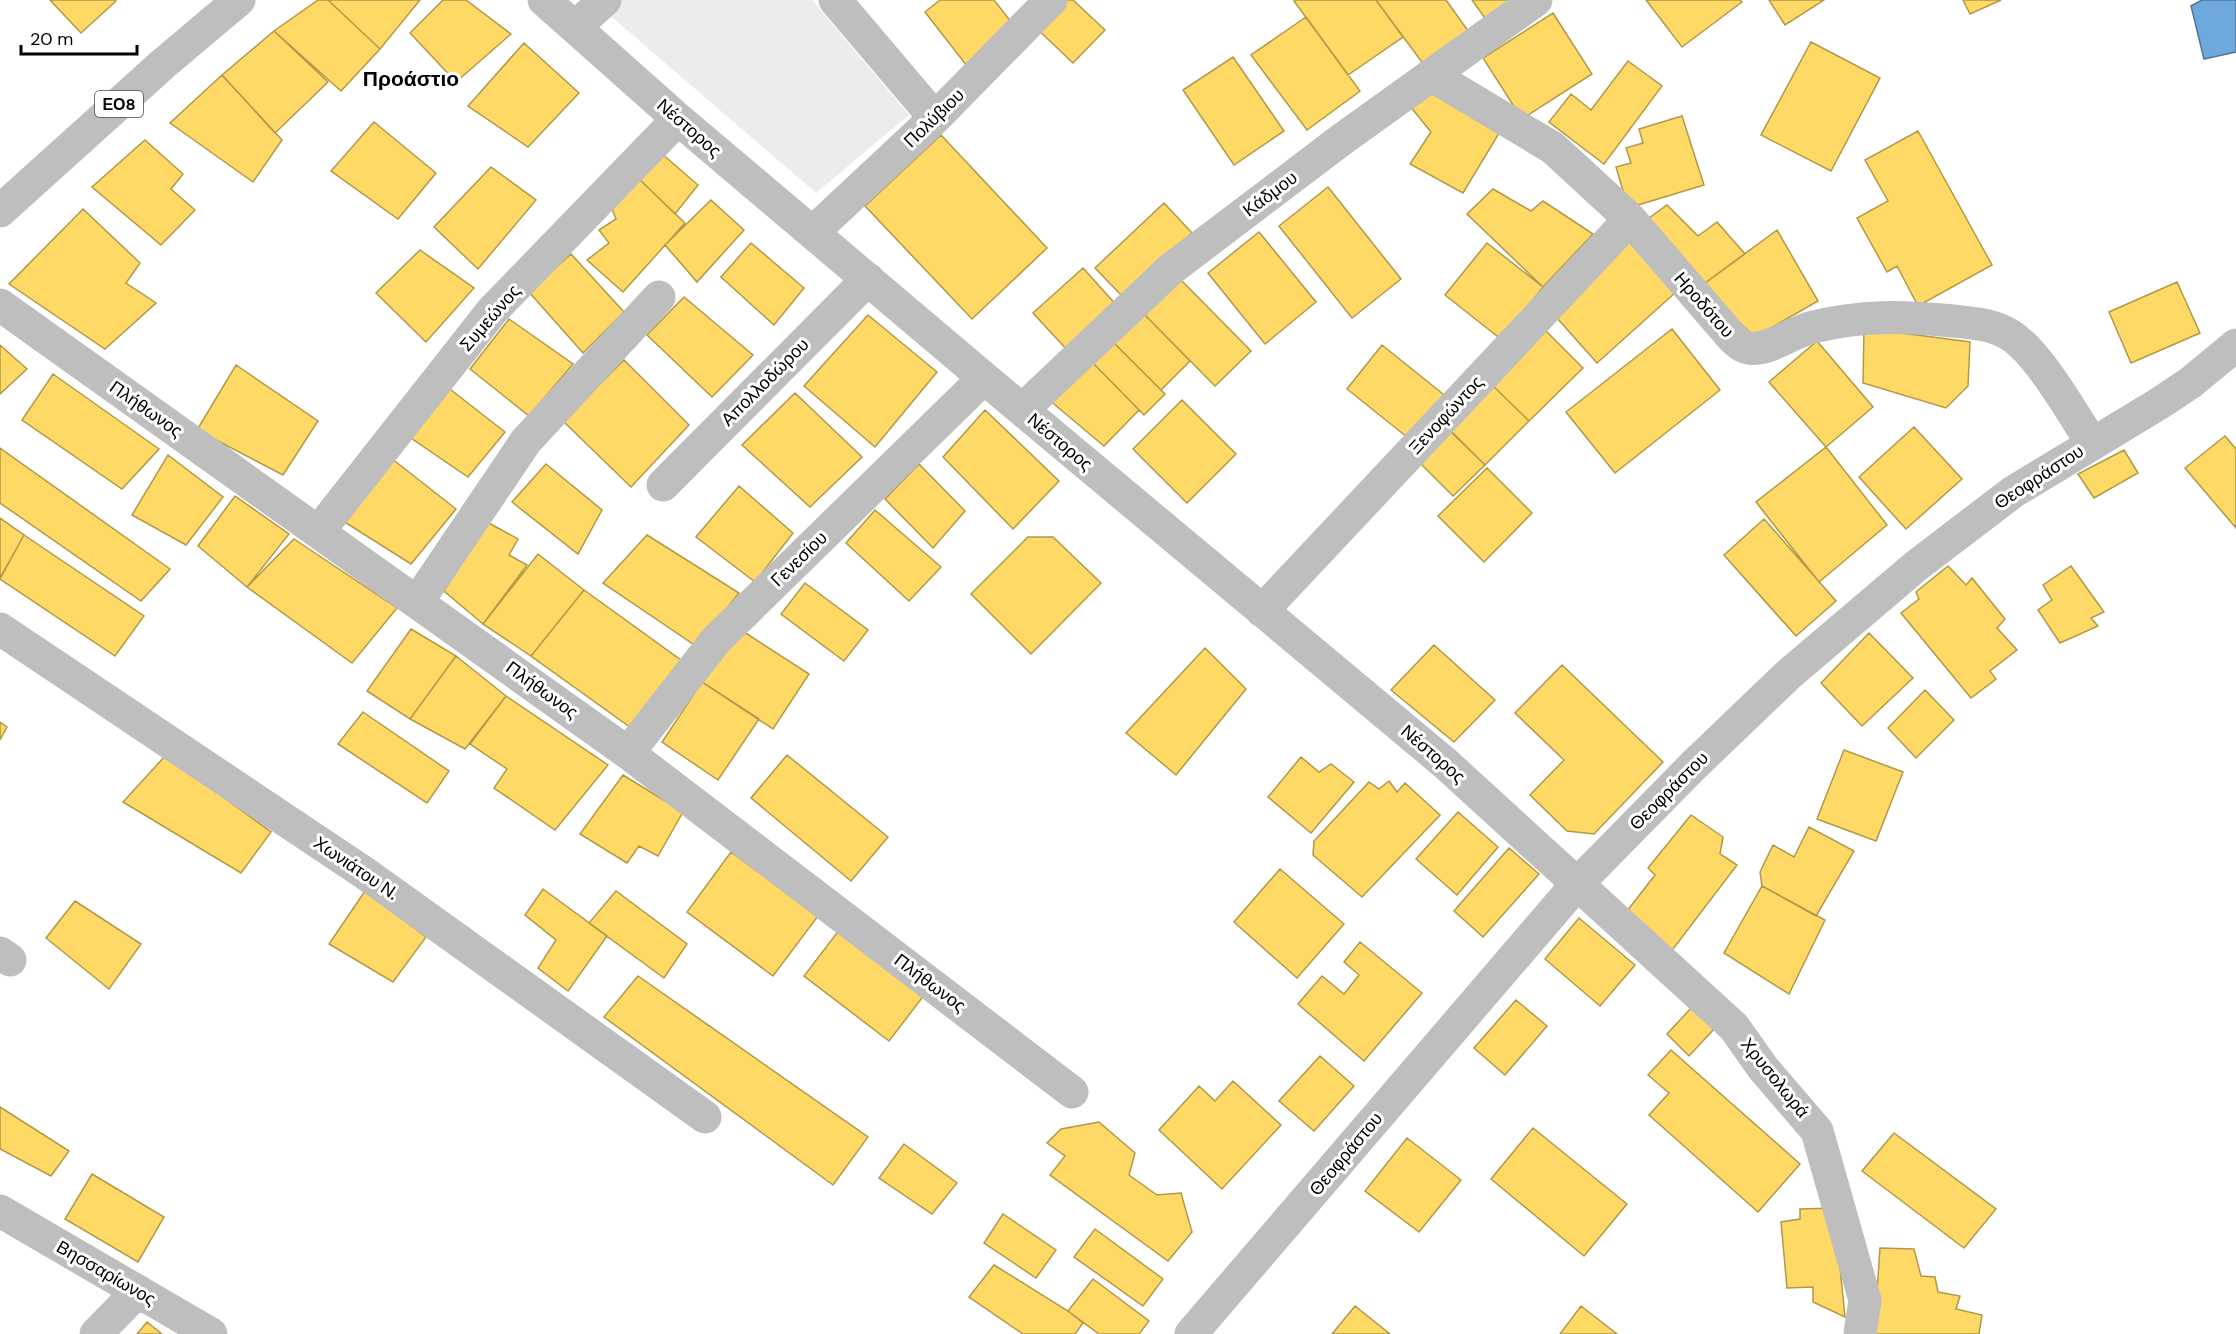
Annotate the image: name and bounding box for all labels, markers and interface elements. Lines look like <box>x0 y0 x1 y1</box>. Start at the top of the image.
scale bar <box>21 18 136 56</box>
text: 20 m <box>30 27 73 51</box>
district label: Προάστιο <box>363 65 459 93</box>
street label: Πολύβιου <box>899 83 969 153</box>
road number: ΕΟ8 <box>95 91 143 117</box>
street label: Νέστορος <box>652 93 727 163</box>
street label: Κάδμου <box>1238 166 1302 222</box>
street label: Ηροδότου <box>1669 267 1739 343</box>
street label: Συμεώνος <box>454 279 526 356</box>
street label: Απολλοδώρου <box>716 333 814 431</box>
street label: Ξενοφώντος <box>1403 370 1489 459</box>
street label: Πλήθωνος <box>105 375 187 443</box>
street label: Νέστορος <box>1022 408 1098 476</box>
street label: Θεοφράστου <box>1990 439 2088 515</box>
street label: Γενεσίου <box>766 526 832 592</box>
street label: Πλήθωνος <box>501 656 583 725</box>
street label: Νέστορος <box>1396 719 1471 789</box>
street label: Θεοφράστου <box>1624 746 1714 836</box>
street label: Χωνιάτου Ν. <box>309 831 403 905</box>
street label: Πλήθωνος <box>889 948 971 1018</box>
street label: Χρυσολωρά <box>1735 1033 1815 1123</box>
street label: Θεοφράστου <box>1304 1107 1388 1201</box>
street label: Βησσαρίωνος <box>52 1235 160 1311</box>

